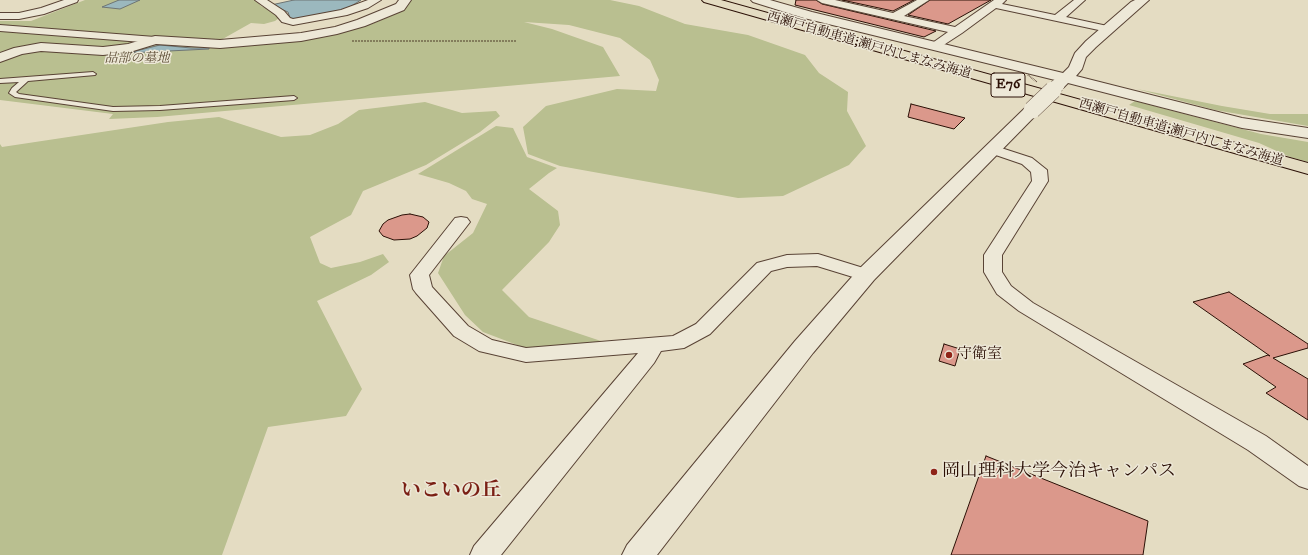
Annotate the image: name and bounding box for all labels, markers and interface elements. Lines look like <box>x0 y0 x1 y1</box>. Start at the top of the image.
street label: 西瀬戸自動車道;瀬戸内しまなみ海道 <box>765 9 973 83</box>
park label: 品部の墓地 <box>105 51 169 67</box>
road number: E76 <box>991 73 1025 97</box>
street label: 西瀬戸自動車道;瀬戸内しまなみ海道 <box>1077 96 1285 170</box>
place label: 守衛室 <box>957 346 1002 364</box>
marker: 守衛室 <box>944 350 954 360</box>
place label: 岡山理科大学今治キャンパス <box>942 461 1176 483</box>
marker: 岡山理科大学今治キャンパス <box>929 467 939 477</box>
district label: いこいの丘 <box>401 480 501 504</box>

